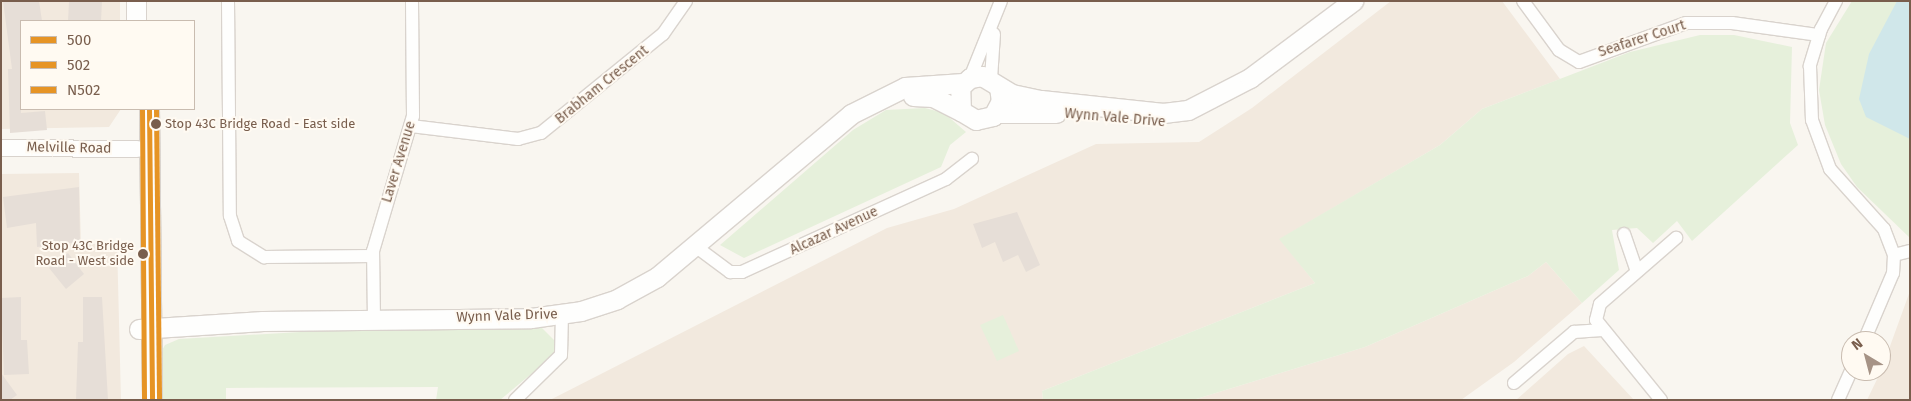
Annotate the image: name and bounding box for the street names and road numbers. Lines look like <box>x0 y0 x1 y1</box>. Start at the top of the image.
street label: Seafarer Court <box>1596 17 1688 61</box>
street label: Brabham Crescent <box>552 42 652 128</box>
street label: Wynn Vale Drive <box>1064 105 1166 131</box>
street label: Laver Avenue <box>379 119 419 205</box>
street label: Melville Road <box>26 139 112 157</box>
street label: Alcazar Avenue <box>787 203 881 259</box>
street label: Wynn Vale Drive <box>456 306 558 326</box>

